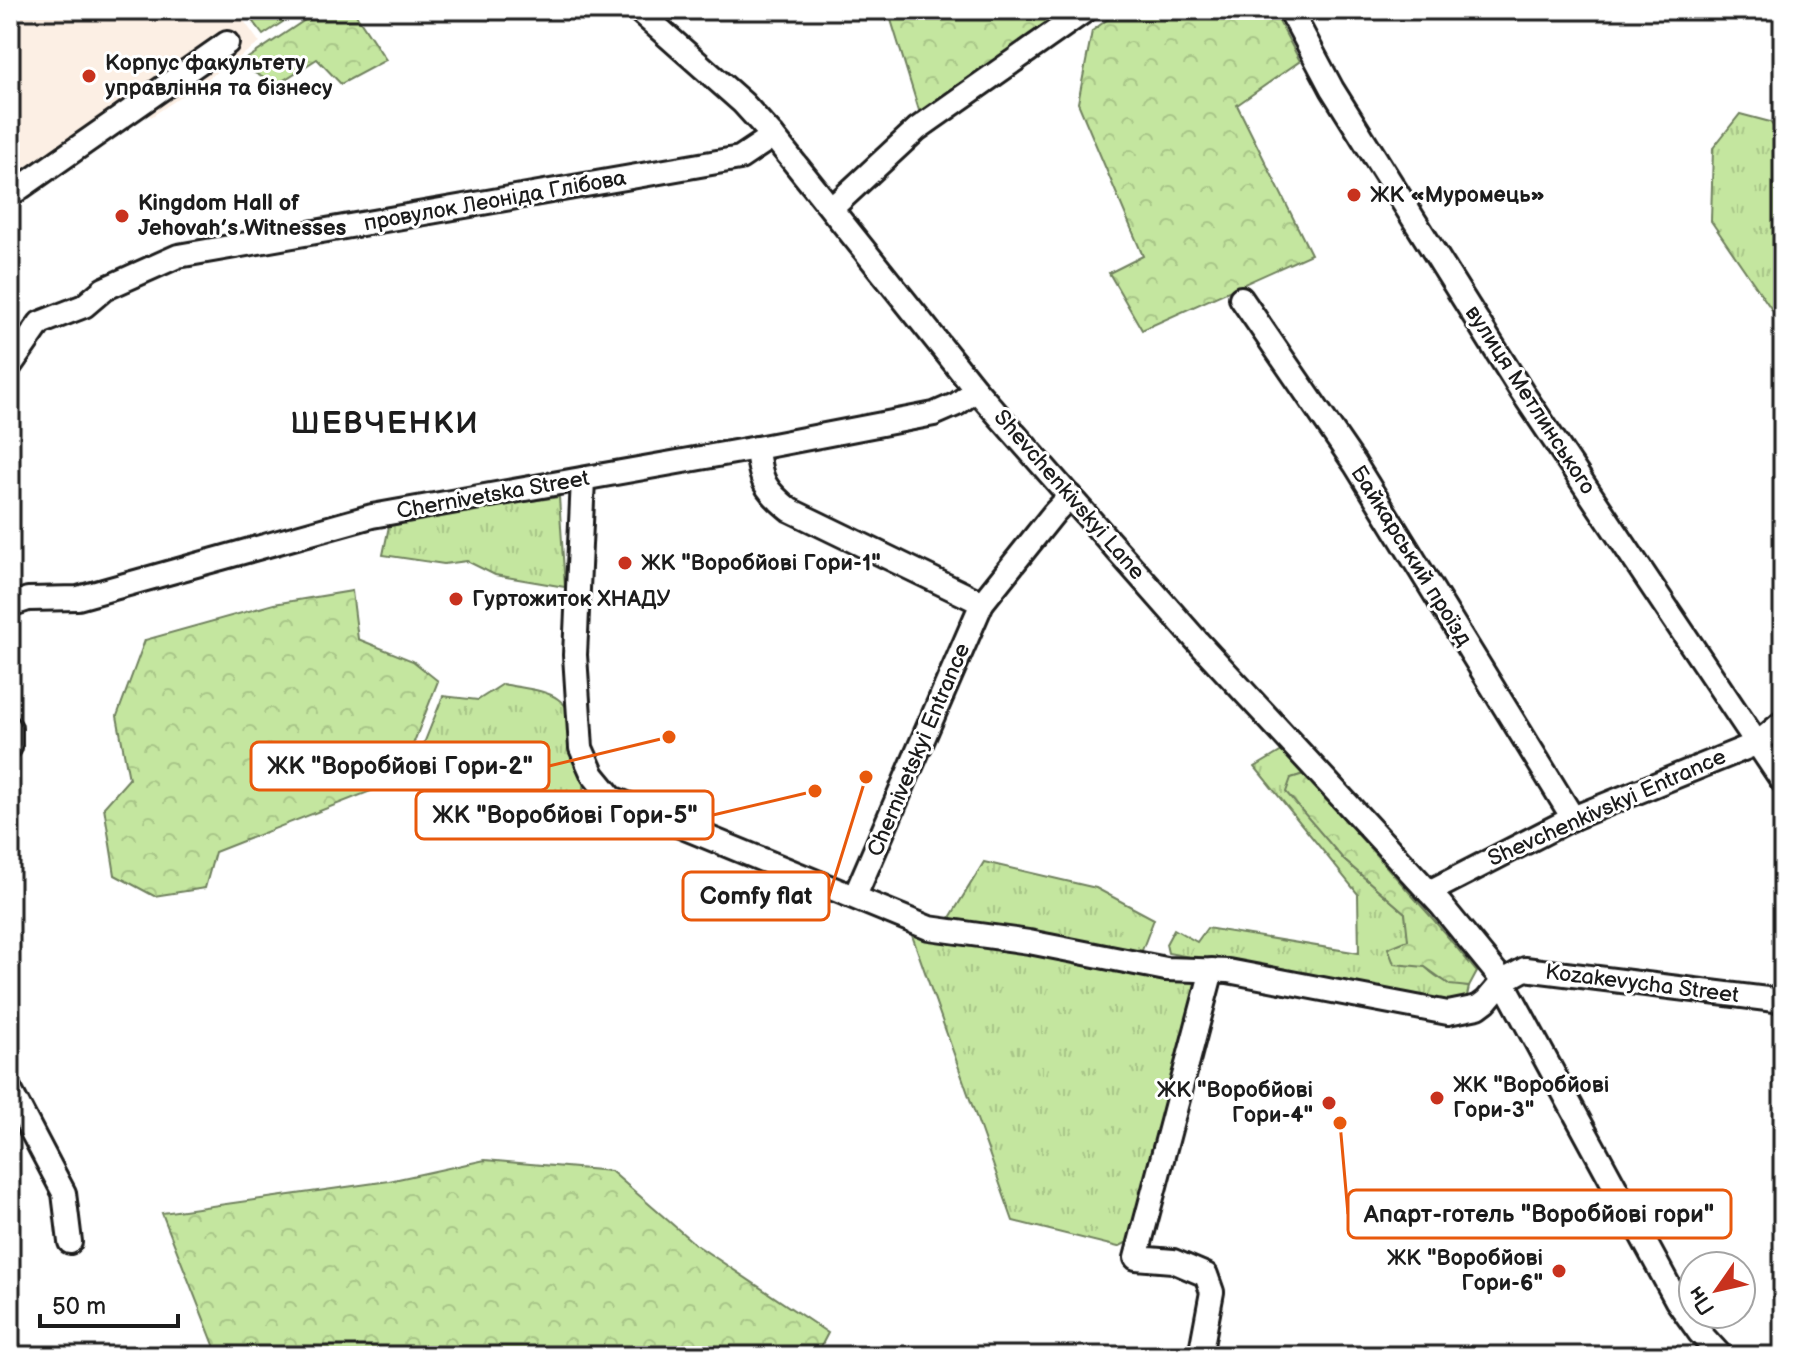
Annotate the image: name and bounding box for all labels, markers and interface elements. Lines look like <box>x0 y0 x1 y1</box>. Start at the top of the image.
place label: Корпус факультету управління та бізнесу <box>105 50 333 102</box>
marker: Корпус факультету управління та бізнесу <box>80 67 98 85</box>
street label: провулок Леоніда Глібова <box>362 165 628 237</box>
place label: ЖК «Муромець» <box>1370 182 1545 209</box>
marker: ЖК «Муромець» <box>1345 186 1363 204</box>
place label: Kingdom Hall of Jehovah’s Witnesses <box>138 190 347 242</box>
marker: Kingdom Hall of Jehovah’s Witnesses <box>113 207 131 225</box>
street label: вулиця Метлинського <box>1459 301 1601 499</box>
street label: Shevchenkivskyi Lane <box>988 404 1150 586</box>
district label: ШЕВЧЕНКИ <box>290 406 480 442</box>
street label: Байкарський проїзд <box>1345 461 1477 651</box>
street label: Chernivetska Street <box>395 465 592 525</box>
place label: ЖК "Воробйові Гори-1" <box>641 550 881 577</box>
marker: ЖК "Воробйові Гори-1" <box>616 554 634 572</box>
place label: Гуртожиток ХНАДУ <box>472 586 670 613</box>
marker: Гуртожиток ХНАДУ <box>447 590 465 608</box>
street label: Chernivetskyi Entrance <box>862 639 976 861</box>
callout: ЖК "Воробйові Гори-2" <box>251 742 549 790</box>
street label: Shevchenkivskyi Entrance <box>1484 743 1730 873</box>
text: ЖК "Воробйові Гори-2" <box>267 752 533 781</box>
callout: ЖК "Воробйові Гори-5" <box>416 791 713 839</box>
text: ЖК "Воробйові Гори-5" <box>432 801 698 830</box>
callout: Comfy flat <box>683 872 829 920</box>
text: Comfy flat <box>700 882 812 911</box>
street label: Kozakevycha Street <box>1544 959 1741 1009</box>
place label: ЖК "Воробйові Гори-3" <box>1453 1072 1609 1124</box>
place label: ЖК "Воробйові Гори-4" <box>1157 1077 1313 1129</box>
marker: ЖК "Воробйові Гори-3" <box>1428 1089 1446 1107</box>
marker: ЖК "Воробйові Гори-4" <box>1320 1094 1338 1112</box>
callout: Апарт-готель "Воробйові гори" <box>1348 1190 1731 1238</box>
text: Апарт-готель "Воробйові гори" <box>1363 1200 1714 1229</box>
place label: ЖК "Воробйові Гори-6" <box>1387 1245 1543 1297</box>
north arrow <box>1677 1250 1757 1330</box>
marker: ЖК "Воробйові Гори-6" <box>1550 1262 1568 1280</box>
scale bar <box>40 1278 178 1328</box>
text: Пн <box>1682 1281 1721 1320</box>
text: 50 m <box>52 1292 106 1321</box>

